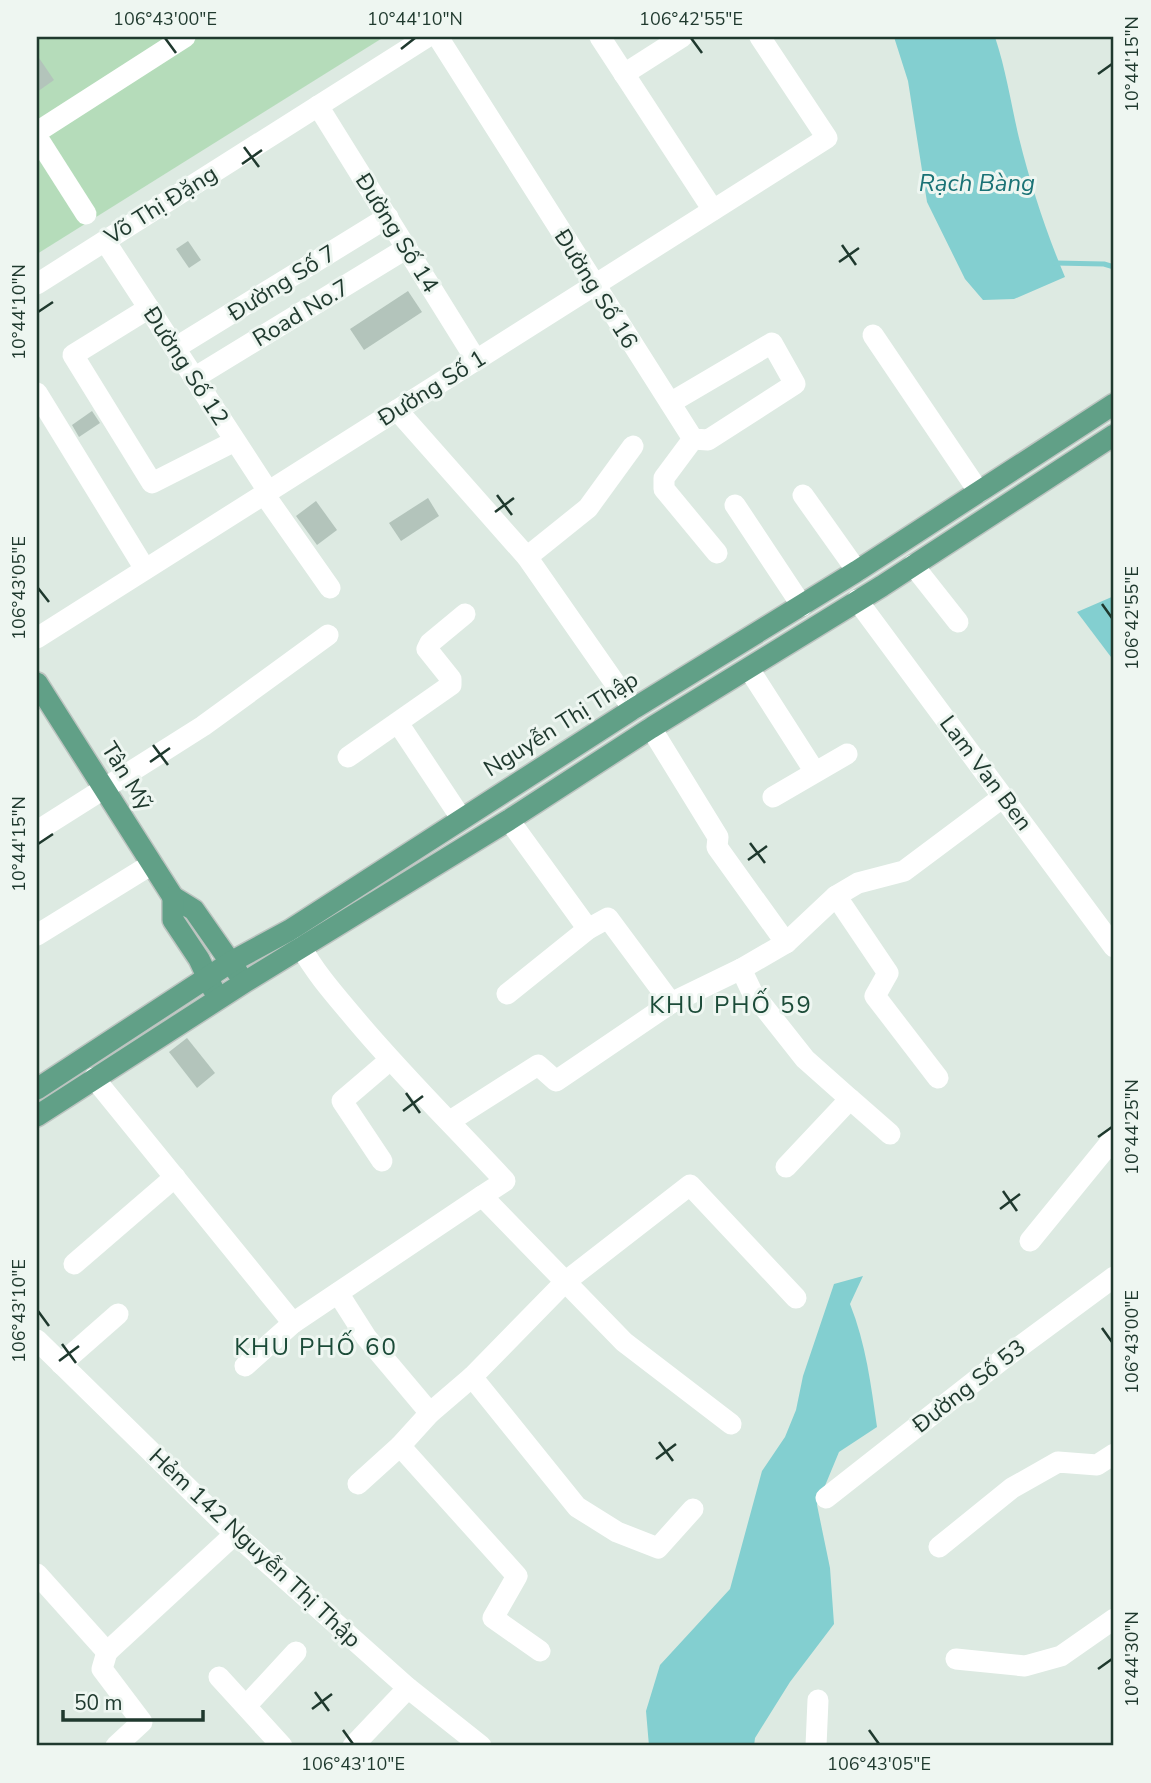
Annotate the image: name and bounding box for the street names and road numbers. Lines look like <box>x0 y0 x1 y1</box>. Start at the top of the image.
street label: Võ Thị Đặng <box>98 158 223 252</box>
street label: Đường Số 14 <box>347 166 446 299</box>
street label: Đường Số 16 <box>546 222 645 355</box>
street label: Đường Số 7 <box>221 238 342 329</box>
street label: Road No.7 <box>247 272 355 354</box>
street label: Đường Số 12 <box>136 300 236 431</box>
street label: Đường Số 1 <box>371 343 492 434</box>
street label: Nguyễn Thị Thập <box>478 664 644 784</box>
street label: Lam Van Ben <box>932 709 1040 837</box>
street label: Tân Mỹ <box>94 736 160 816</box>
street label: Đường Số 53 <box>905 1332 1032 1441</box>
street label: Hẻm 142 Nguyễn Thị Thập <box>142 1441 368 1655</box>

